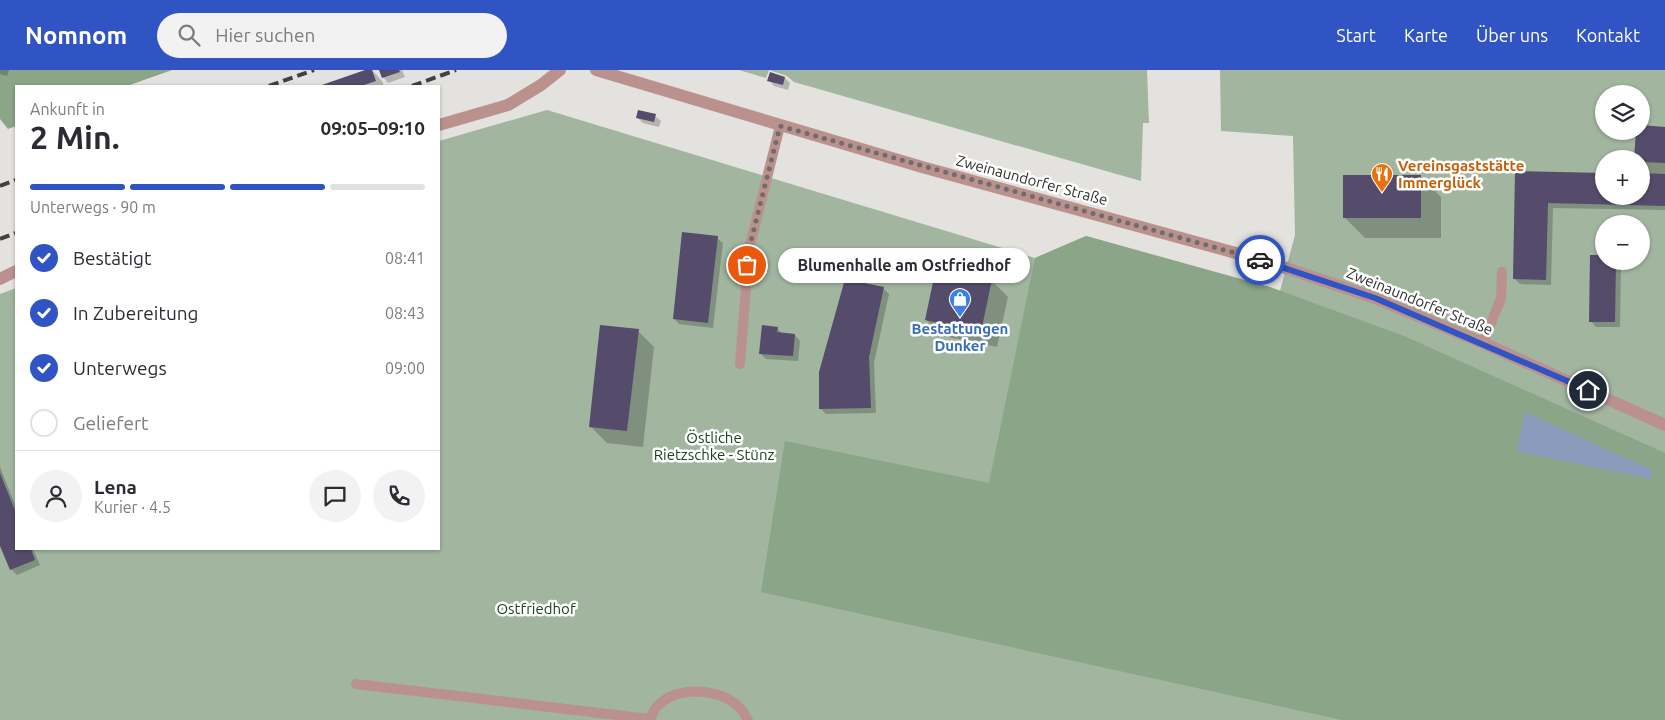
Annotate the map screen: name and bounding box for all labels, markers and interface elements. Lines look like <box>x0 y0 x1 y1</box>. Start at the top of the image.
search box <box>157 13 507 58</box>
icon: search <box>175 21 203 49</box>
text: Nomnom <box>25 22 127 49</box>
text: Hier suchen <box>215 24 315 46</box>
text: Start <box>1336 25 1376 45</box>
text: Karte <box>1404 25 1448 45</box>
text: Über uns <box>1476 25 1548 45</box>
text: Kontakt <box>1576 25 1640 45</box>
map controls <box>1595 85 1650 270</box>
button: layers <box>1595 85 1650 140</box>
text: Ankunft in <box>30 100 105 118</box>
text: 09:05–09:10 <box>320 117 425 139</box>
text: 2 Min. <box>30 119 120 155</box>
button: + <box>1595 150 1650 205</box>
street label: Zweinaundorfer Straße <box>954 152 1110 208</box>
place label: Vereinsgaststätte Immerglück <box>1398 157 1524 191</box>
restaurant icon: Vereinsgaststätte Immerglück <box>1370 162 1394 193</box>
text: Unterwegs · 90 m <box>30 198 156 216</box>
button: − <box>1595 215 1650 270</box>
courier <box>1235 235 1285 285</box>
icon: check <box>30 244 58 272</box>
pin <box>726 244 768 286</box>
icon: car <box>1246 246 1274 274</box>
text: Bestätigt <box>73 247 151 269</box>
callout: Blumenhalle am Ostfriedhof <box>777 248 1030 282</box>
text: 08:41 <box>385 249 425 267</box>
icon: bag <box>733 251 761 279</box>
text: Blumenhalle am Ostfriedhof <box>797 256 1011 274</box>
street label: Zweinaundorfer Straße <box>1344 264 1496 338</box>
shop icon: Bestattungen Dunker <box>948 287 972 318</box>
icon: check <box>30 299 58 327</box>
text: In Zubereitung <box>73 302 199 324</box>
text: 08:43 <box>385 304 425 322</box>
place label: Bestattungen Dunker <box>912 320 1008 354</box>
icon: check <box>30 354 58 382</box>
text: Unterwegs <box>73 357 167 379</box>
text: 09:00 <box>385 359 425 377</box>
pin <box>1567 369 1609 411</box>
icon: home <box>1574 376 1602 404</box>
text: Geliefert <box>73 412 149 434</box>
park label: Östliche Rietzschke - Stünz <box>654 429 774 463</box>
button: person <box>30 470 82 522</box>
button: chat <box>309 470 361 522</box>
button: phone <box>373 470 425 522</box>
text: Lena <box>94 476 137 498</box>
text: Kurier · 4.5 <box>94 498 171 516</box>
park label: Ostfriedhof <box>496 600 576 617</box>

